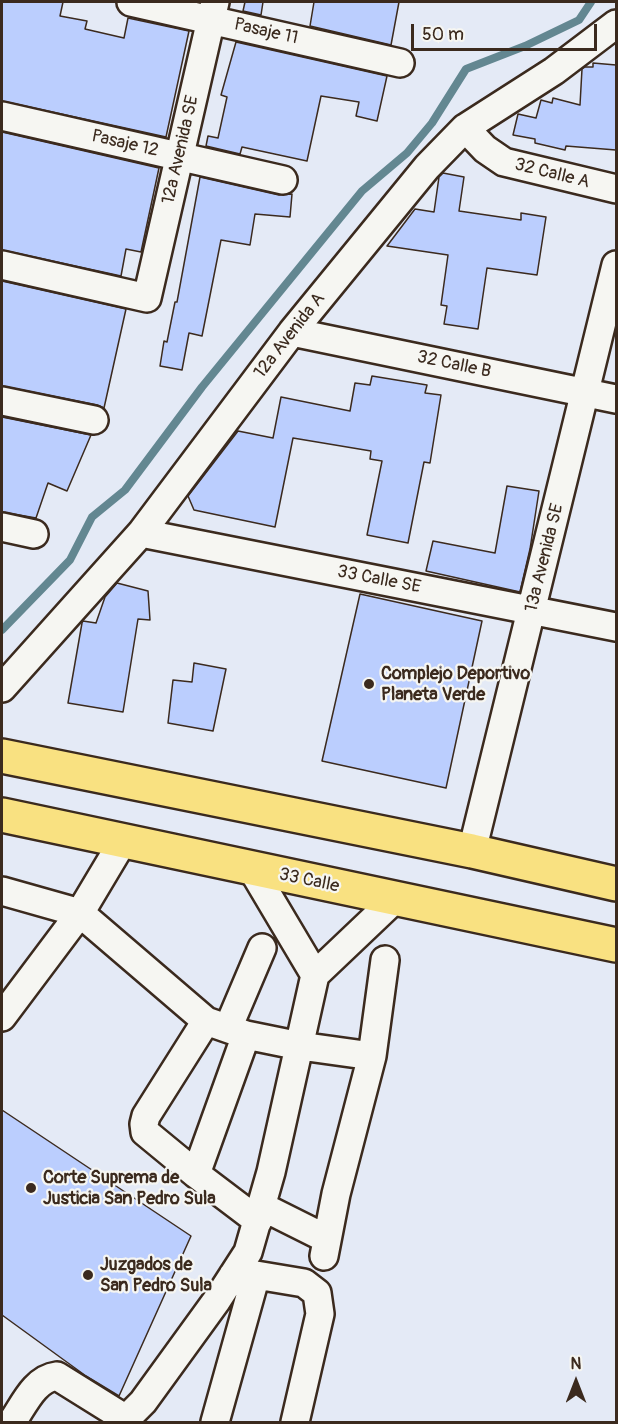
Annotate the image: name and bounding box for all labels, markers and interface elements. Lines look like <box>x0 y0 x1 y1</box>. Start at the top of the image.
scale bar <box>414 12 600 50</box>
street label: Pasaje 11 <box>232 14 300 50</box>
text: 50 m <box>422 23 464 46</box>
street label: 12a Avenida SE <box>158 94 204 206</box>
street label: Pasaje 12 <box>89 126 161 162</box>
street label: 32 Calle A <box>512 154 592 194</box>
street label: 12a Avenida A <box>250 289 330 383</box>
street label: 32 Calle B <box>415 347 493 383</box>
street label: 13a Avenida SE <box>521 502 569 614</box>
street label: 33 Calle SE <box>335 561 423 599</box>
place label: Complejo Deportivo Planeta Verde <box>381 663 530 706</box>
marker: Complejo Deportivo Planeta Verde <box>362 677 376 691</box>
street label: 33 Calle <box>277 864 341 898</box>
place label: Corte Suprema de Justicia San Pedro Sula <box>43 1167 216 1210</box>
marker: Corte Suprema de Justicia San Pedro Sula <box>24 1181 38 1195</box>
place label: Juzgados de San Pedro Sula <box>100 1254 212 1296</box>
marker: Juzgados de San Pedro Sula <box>81 1268 95 1282</box>
north arrow <box>546 1352 606 1412</box>
text: N <box>571 1354 581 1374</box>

